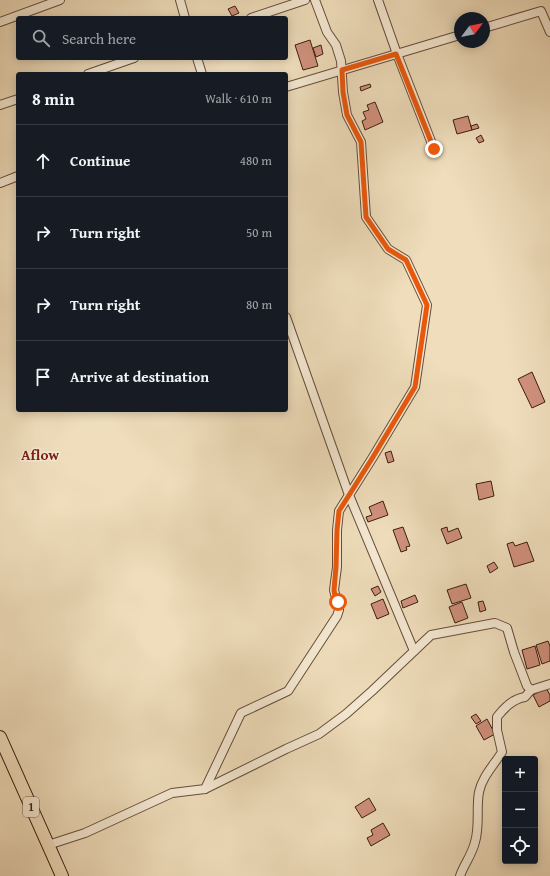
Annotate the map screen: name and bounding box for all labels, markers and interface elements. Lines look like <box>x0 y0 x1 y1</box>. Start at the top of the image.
north arrow <box>454 12 490 48</box>
search box <box>16 16 288 60</box>
icon: search <box>30 27 52 49</box>
text: Search here <box>62 28 136 49</box>
text: 8 min <box>32 86 74 111</box>
text: Walk · 610 m <box>205 89 272 108</box>
route end <box>425 140 443 158</box>
icon: ahead <box>32 150 54 172</box>
text: Continue <box>70 150 131 171</box>
text: 480 m <box>240 151 272 170</box>
icon: right <box>32 222 54 244</box>
text: Turn right <box>70 222 141 243</box>
text: 50 m <box>246 223 272 242</box>
icon: right <box>32 294 54 316</box>
text: Turn right <box>70 294 141 315</box>
text: 80 m <box>246 295 272 314</box>
icon: arrive <box>32 366 54 388</box>
text: Arrive at destination <box>70 366 209 387</box>
district label: Aflow <box>21 444 59 465</box>
route start <box>329 593 347 611</box>
map controls <box>502 756 538 864</box>
button: + <box>502 756 538 792</box>
button: − <box>502 792 538 828</box>
road number: 1 <box>23 797 39 817</box>
button: locate <box>502 828 538 864</box>

